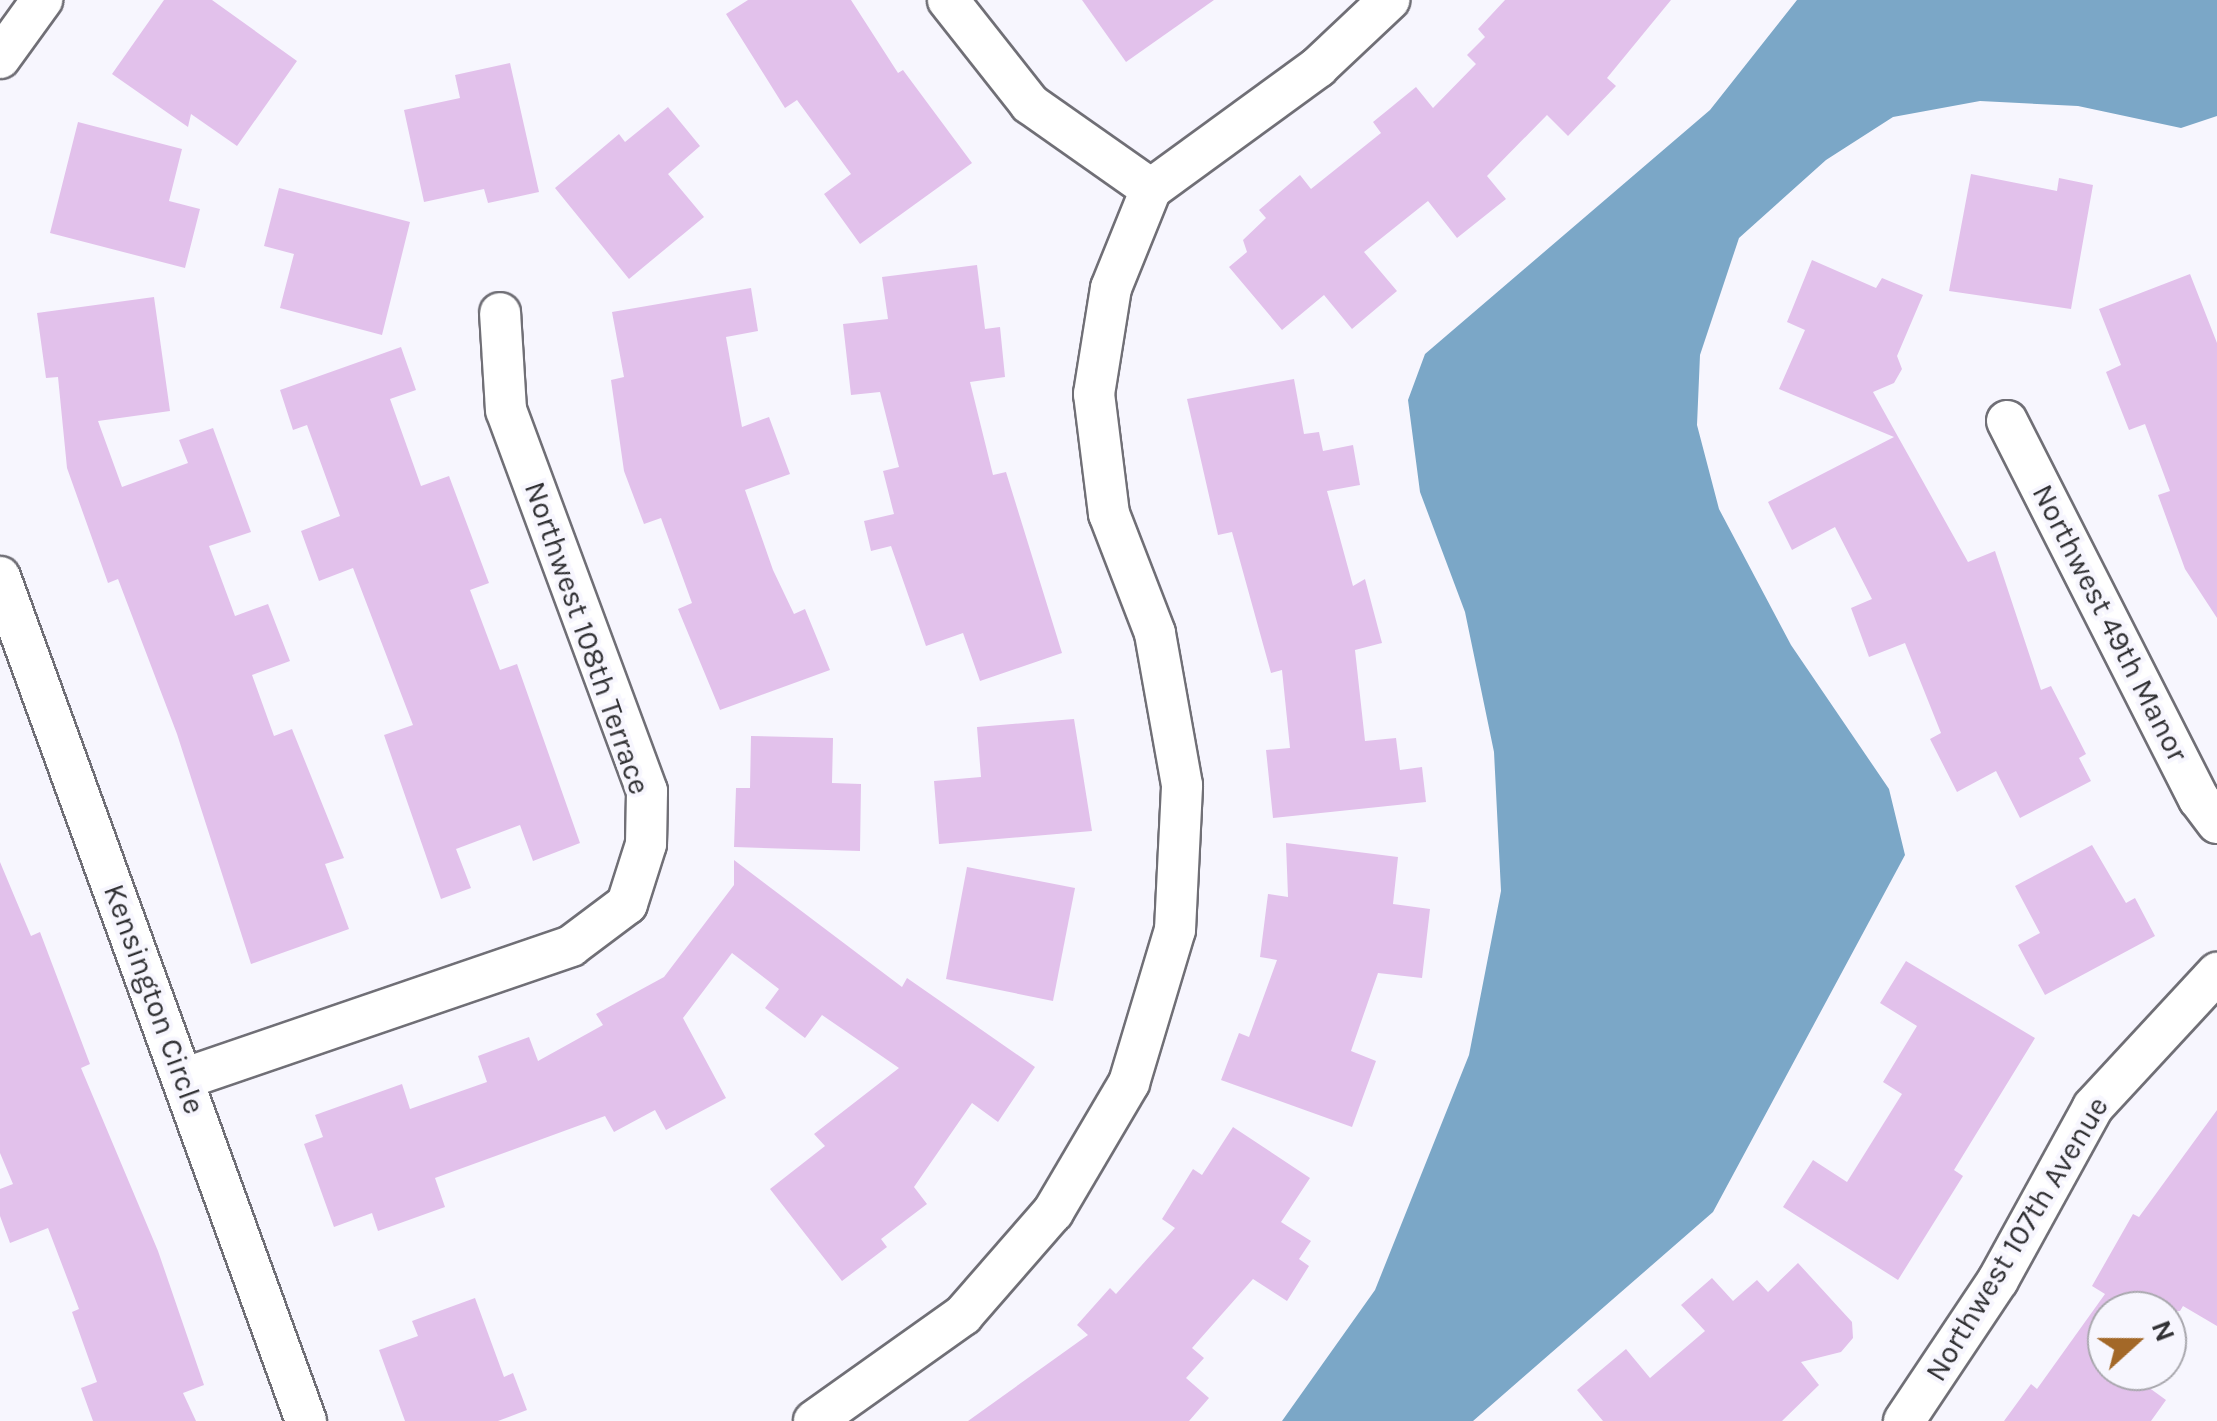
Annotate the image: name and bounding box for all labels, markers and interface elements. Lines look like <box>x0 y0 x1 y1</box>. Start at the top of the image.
street label: Northwest 108th Terrace <box>517 477 657 799</box>
street label: Northwest 49th Manor <box>2024 478 2196 768</box>
street label: Kensington Circle <box>96 879 212 1119</box>
street label: Northwest 107th Avenue <box>1918 1090 2116 1388</box>
north arrow <box>2087 1291 2187 1391</box>
text: N <box>2145 1315 2183 1346</box>

